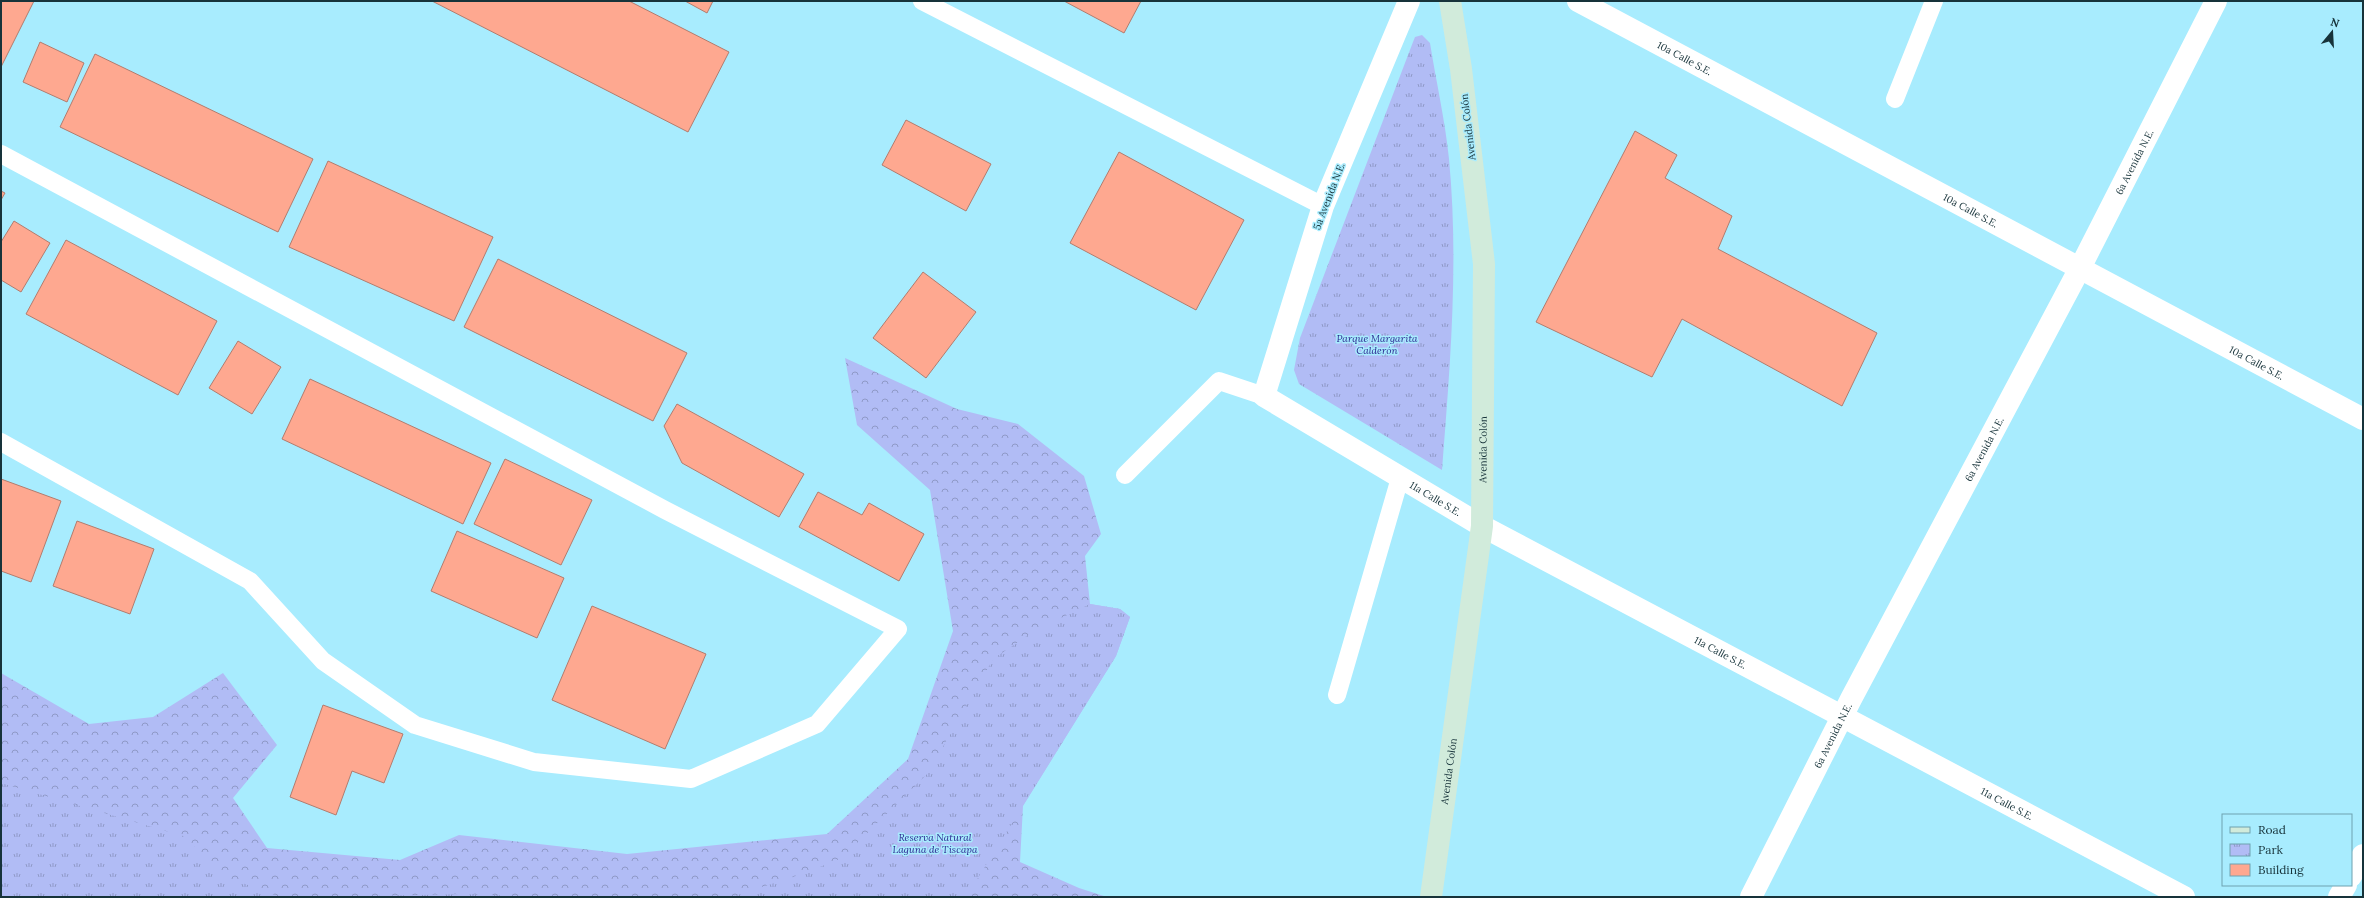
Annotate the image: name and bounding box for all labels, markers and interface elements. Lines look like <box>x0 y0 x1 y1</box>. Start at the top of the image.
north arrow <box>2312 12 2352 52</box>
text: N <box>2329 15 2342 31</box>
street label: 10a Calle S.E. <box>1655 38 1714 78</box>
street label: Avenida Colón <box>1457 93 1479 162</box>
street label: 6a Avenida N.E. <box>2112 127 2156 197</box>
street label: 5a Avenida N.E. <box>1310 161 1348 231</box>
street label: 10a Calle S.E. <box>1941 190 2000 230</box>
park label: Parque Margarita Calderón <box>1337 332 1418 357</box>
street label: 10a Calle S.E. <box>2227 343 2286 382</box>
street label: 6a Avenida N.E. <box>1961 414 2006 484</box>
street label: Avenida Colón <box>1476 416 1489 484</box>
street label: 11a Calle S.E. <box>1407 478 1464 519</box>
street label: 11a Calle S.E. <box>1692 633 1749 671</box>
street label: 6a Avenida N.E. <box>1811 701 1854 770</box>
street label: Avenida Colón <box>1437 737 1459 806</box>
street label: 11a Calle S.E. <box>1979 784 2036 823</box>
legend <box>2222 814 2352 886</box>
text: Road <box>2258 822 2286 837</box>
park label: Reserva Natural Laguna de Tiscapa <box>892 831 978 856</box>
text: Park <box>2258 842 2284 857</box>
text: Building <box>2258 862 2304 877</box>

